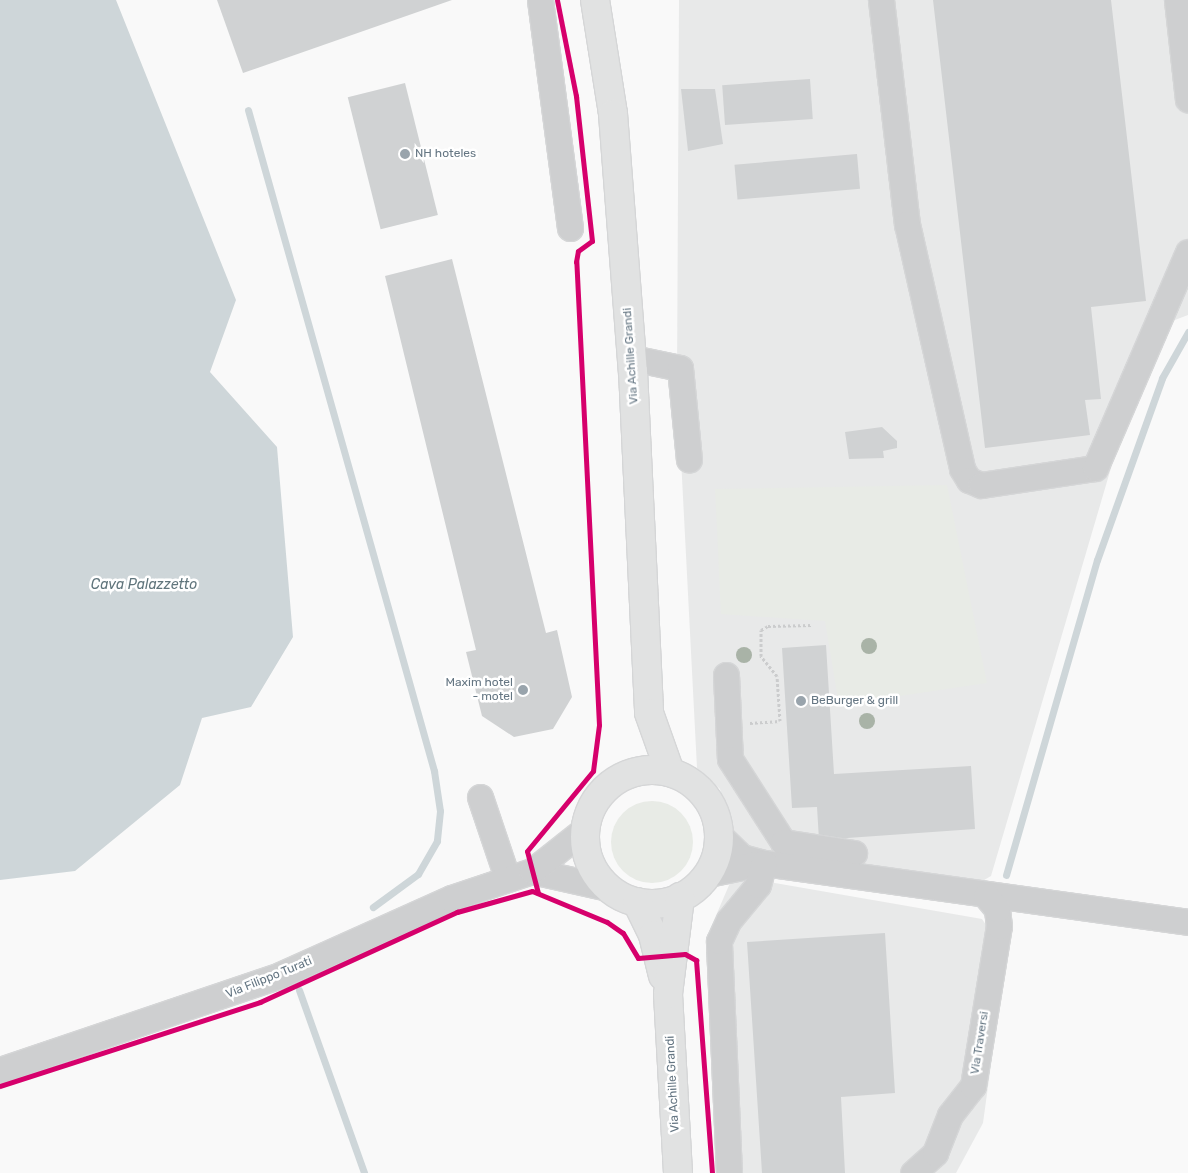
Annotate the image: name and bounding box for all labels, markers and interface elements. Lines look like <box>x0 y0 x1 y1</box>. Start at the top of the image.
place label: NH hoteles <box>415 147 476 161</box>
marker: NH hoteles <box>399 148 411 160</box>
street label: Via Achille Grandi <box>620 307 642 405</box>
water label: Cava Palazzetto <box>91 577 197 593</box>
place label: Maxim hotel - motel <box>445 676 513 704</box>
marker: Maxim hotel - motel <box>517 684 529 696</box>
place label: BeBurger & grill <box>811 694 899 708</box>
marker: BeBurger & grill <box>795 695 807 707</box>
street label: Via Filippo Turati <box>224 954 314 1002</box>
street label: Via Traversi <box>968 1010 992 1076</box>
street label: Via Achille Grandi <box>663 1035 683 1133</box>

